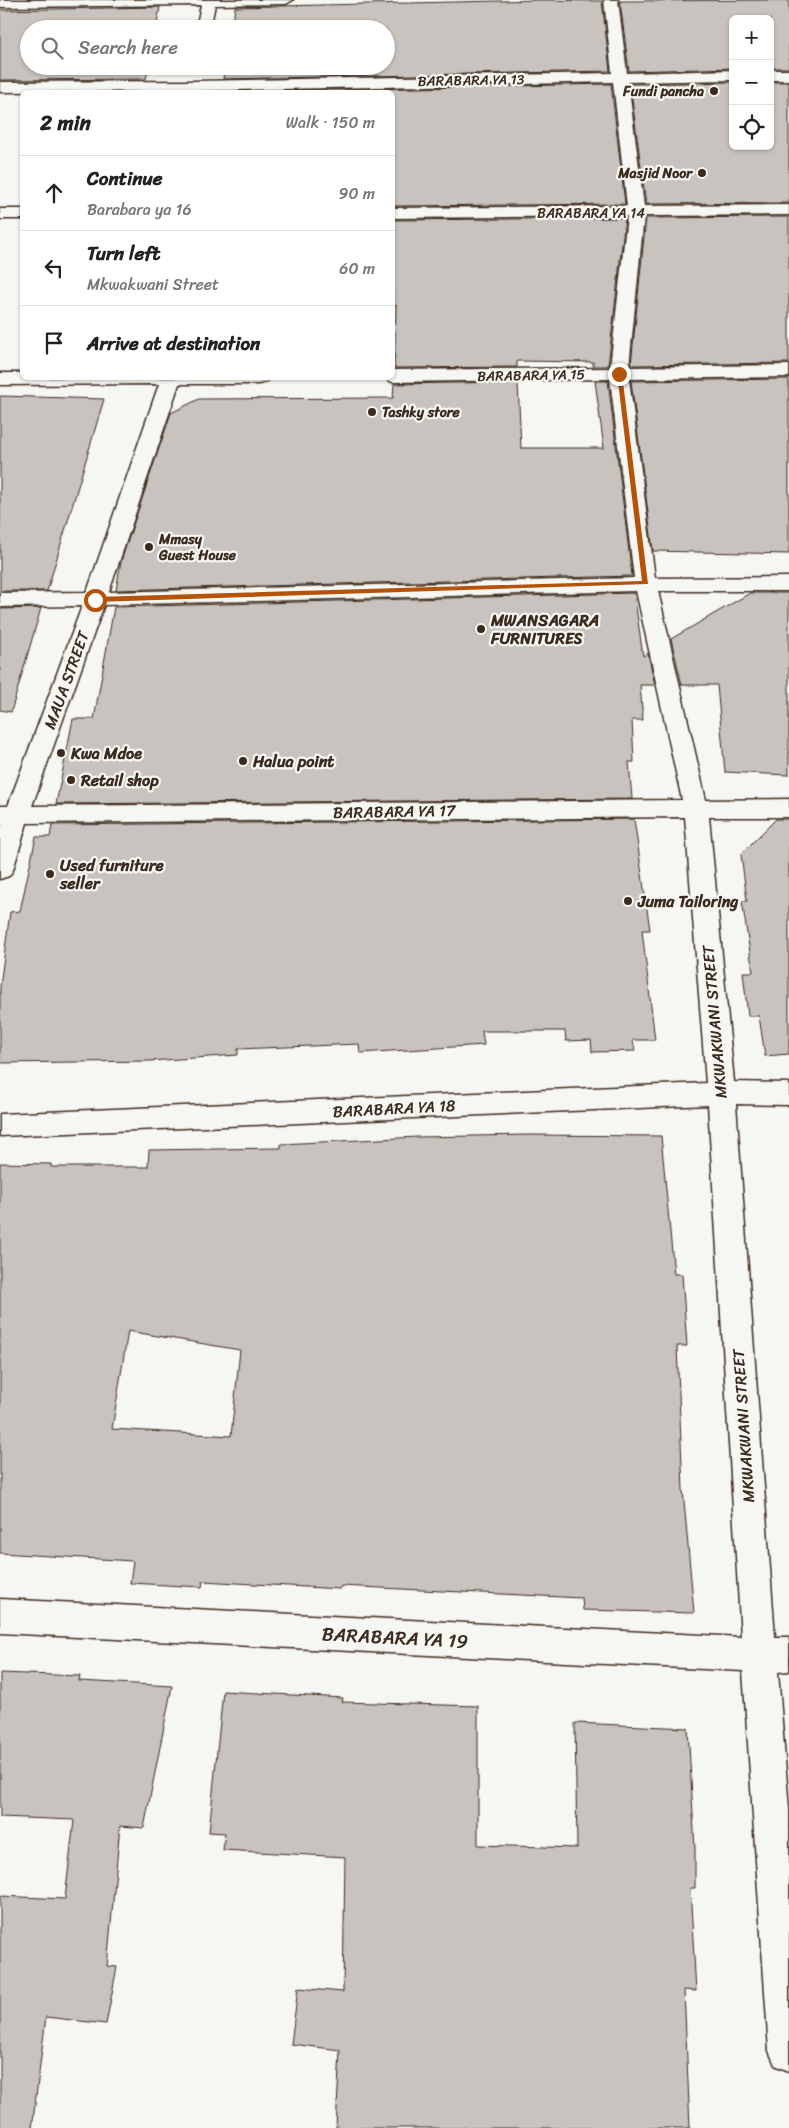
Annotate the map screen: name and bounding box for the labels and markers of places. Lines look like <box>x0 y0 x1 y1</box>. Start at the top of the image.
place label: Fundi pancha <box>622 79 704 104</box>
marker: Fundi pancha <box>708 85 720 97</box>
place label: Masjid Noor <box>617 161 693 186</box>
marker: Masjid Noor <box>696 167 708 179</box>
place label: Tashky store <box>382 400 461 425</box>
marker: Tashky store <box>366 406 378 418</box>
place label: Mmasy Guest House <box>158 527 237 568</box>
marker: Mmasy Guest House <box>143 541 155 553</box>
place label: MWANSAGARA FURNITURES <box>490 606 599 653</box>
marker: MWANSAGARA FURNITURES <box>475 623 487 635</box>
place label: Kwa Mdoe <box>70 739 142 768</box>
marker: Kwa Mdoe <box>55 747 67 759</box>
place label: Halua point <box>252 747 334 776</box>
marker: Halua point <box>237 755 249 767</box>
place label: Retail shop <box>80 766 159 795</box>
marker: Retail shop <box>65 774 77 786</box>
place label: Used furniture seller <box>59 851 164 898</box>
marker: Used furniture seller <box>44 868 56 880</box>
place label: Juma Tailoring <box>637 887 739 916</box>
marker: Juma Tailoring <box>622 895 634 907</box>

